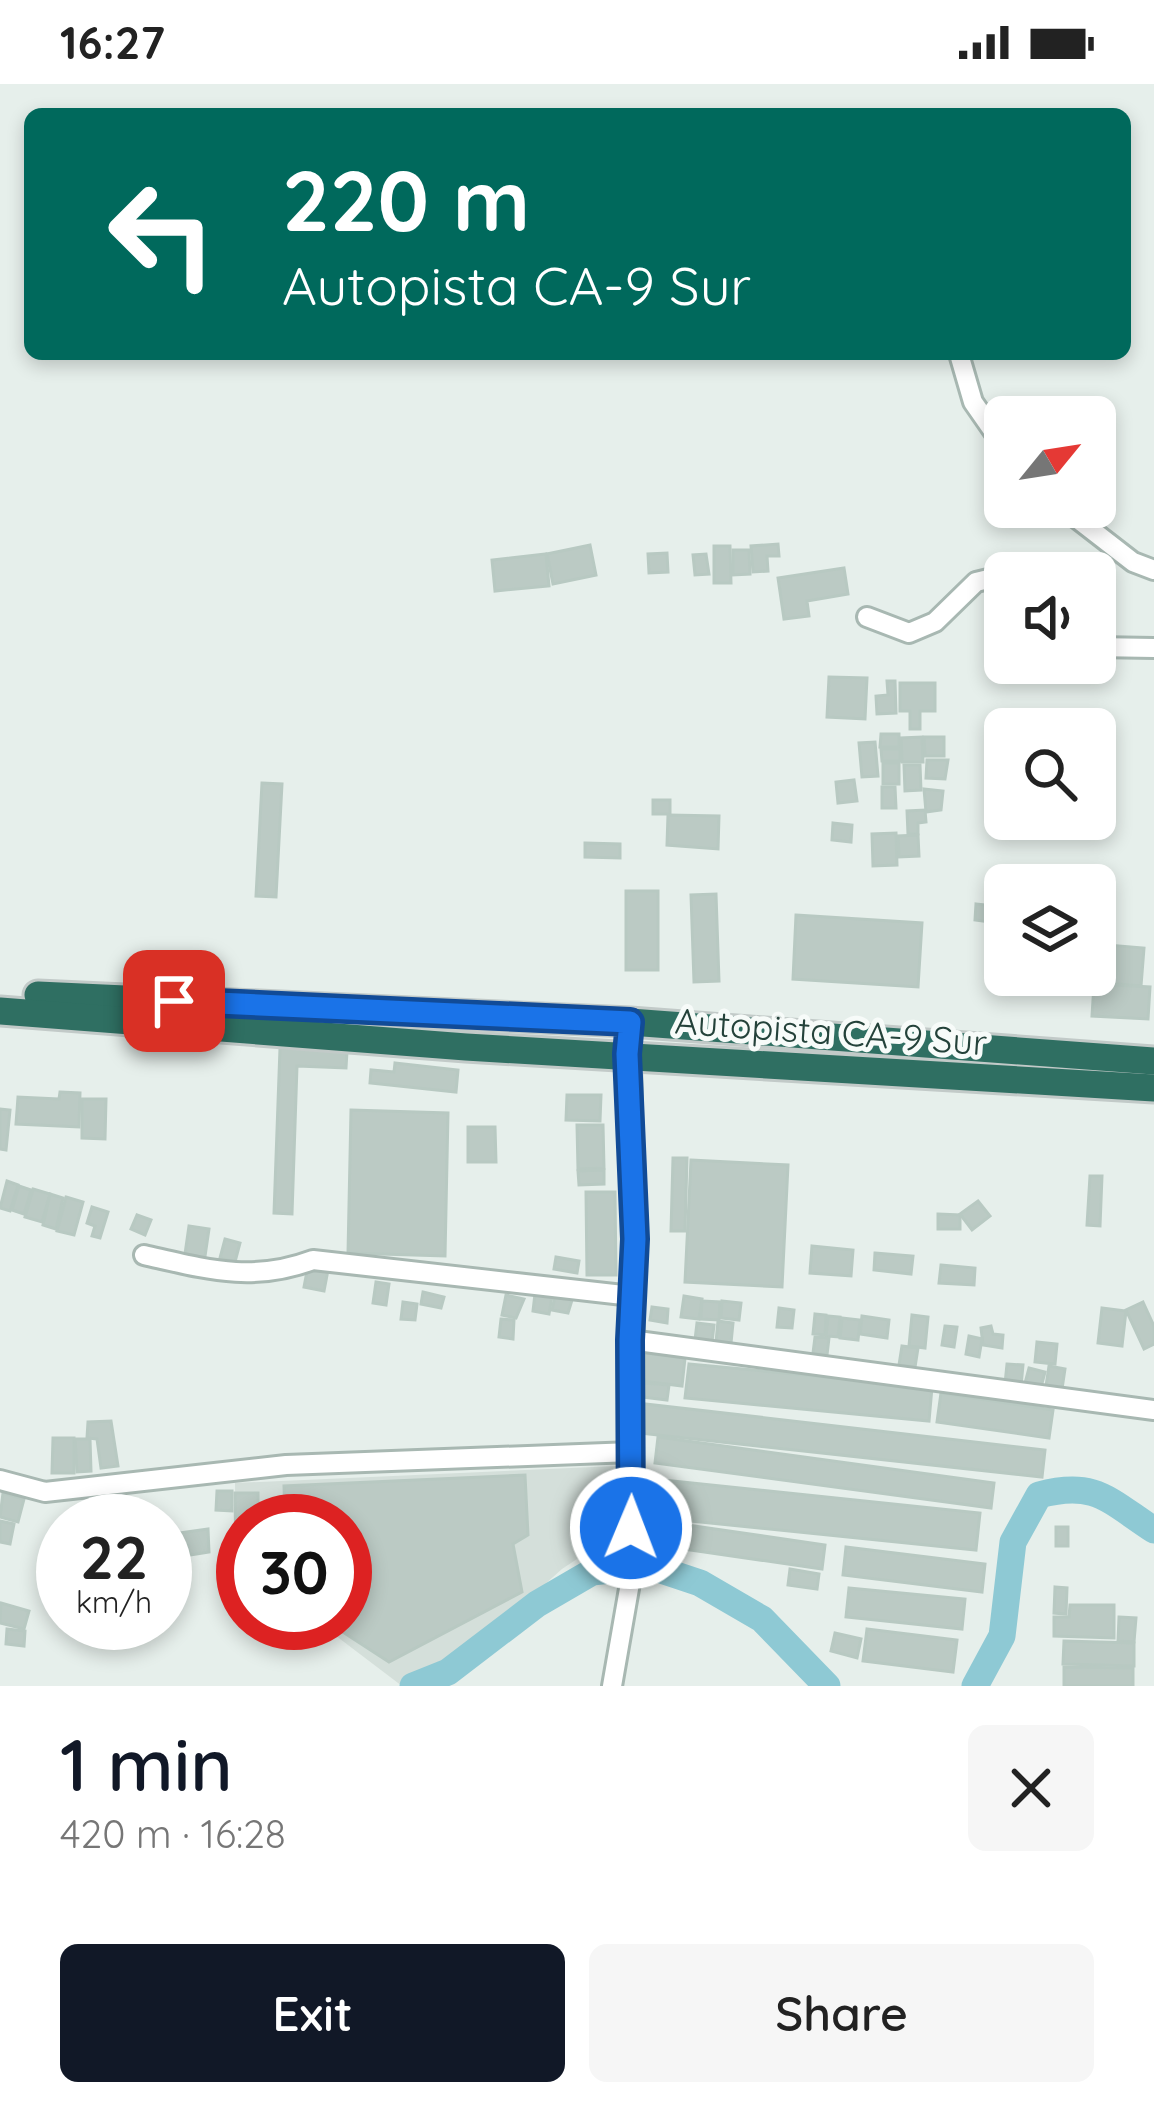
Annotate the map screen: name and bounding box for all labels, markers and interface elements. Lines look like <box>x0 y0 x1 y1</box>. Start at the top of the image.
text: 16:27 <box>60 14 165 70</box>
text: 220 m <box>282 147 530 252</box>
icon: left <box>84 156 240 312</box>
text: Autopista CA-9 Sur <box>282 251 751 319</box>
north arrow <box>984 396 1116 528</box>
map controls <box>984 396 1116 996</box>
button: sound <box>984 552 1116 684</box>
button: search <box>984 708 1116 840</box>
button: layers <box>984 864 1116 996</box>
pin <box>123 950 225 1052</box>
icon: arrive <box>141 968 207 1034</box>
street label: Autopista CA-9 Sur <box>673 998 989 1064</box>
position arrow <box>568 1465 694 1591</box>
speed limit sign: 30 <box>216 1494 372 1650</box>
text: 22 <box>80 1519 148 1594</box>
text: km/h <box>76 1583 152 1621</box>
text: 1 min <box>60 1719 233 1809</box>
button: close <box>968 1725 1094 1851</box>
text: 420 m · 16:28 <box>60 1809 286 1858</box>
button: Exit <box>60 1944 565 2082</box>
button: Share <box>589 1944 1094 2082</box>

